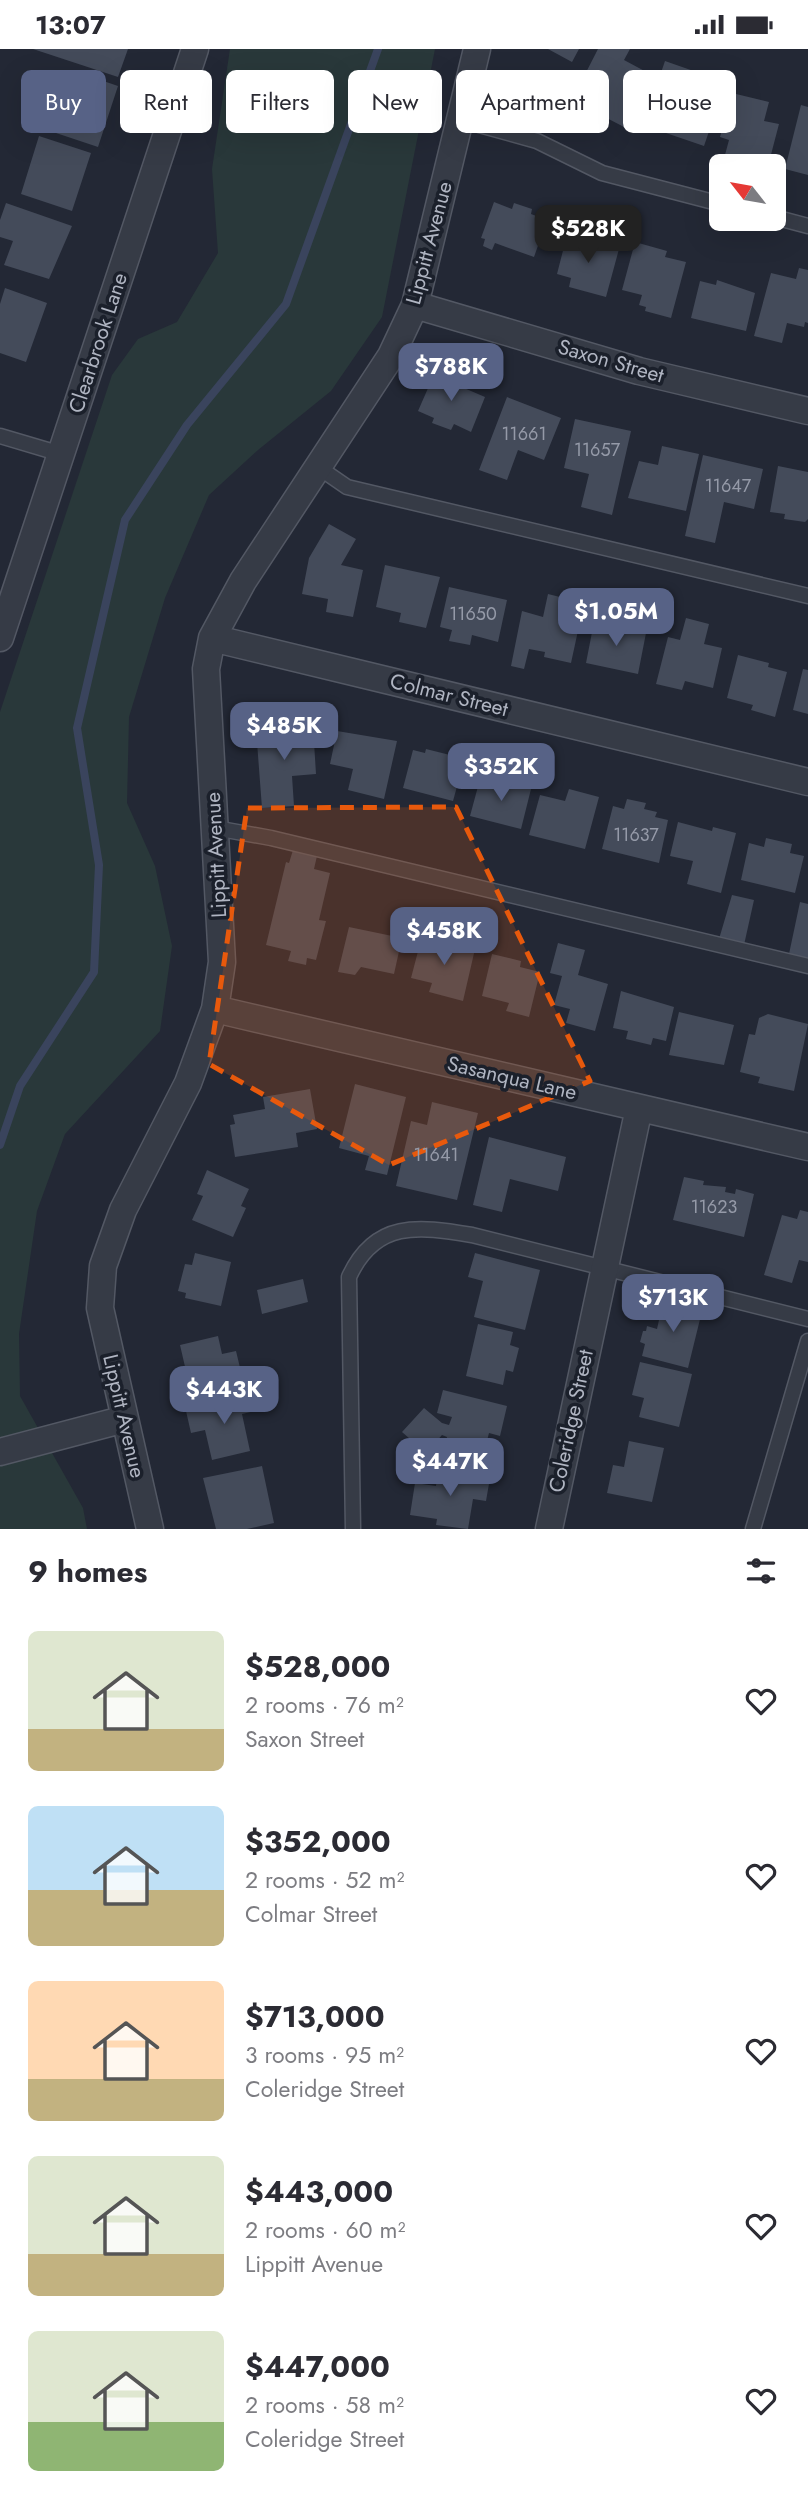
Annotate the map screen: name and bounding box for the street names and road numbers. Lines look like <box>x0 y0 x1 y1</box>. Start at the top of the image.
street label: Lippitt Avenue <box>398 178 460 308</box>
street label: Clearbrook Lane <box>61 269 135 417</box>
street label: Saxon Street <box>554 332 668 390</box>
street label: Colmar Street <box>387 666 511 724</box>
street label: Lippitt Avenue <box>198 791 234 919</box>
street label: Sasanqua Lane <box>444 1049 580 1108</box>
street label: Coleridge Street <box>541 1347 601 1495</box>
street label: Lippitt Avenue <box>95 1351 153 1481</box>

